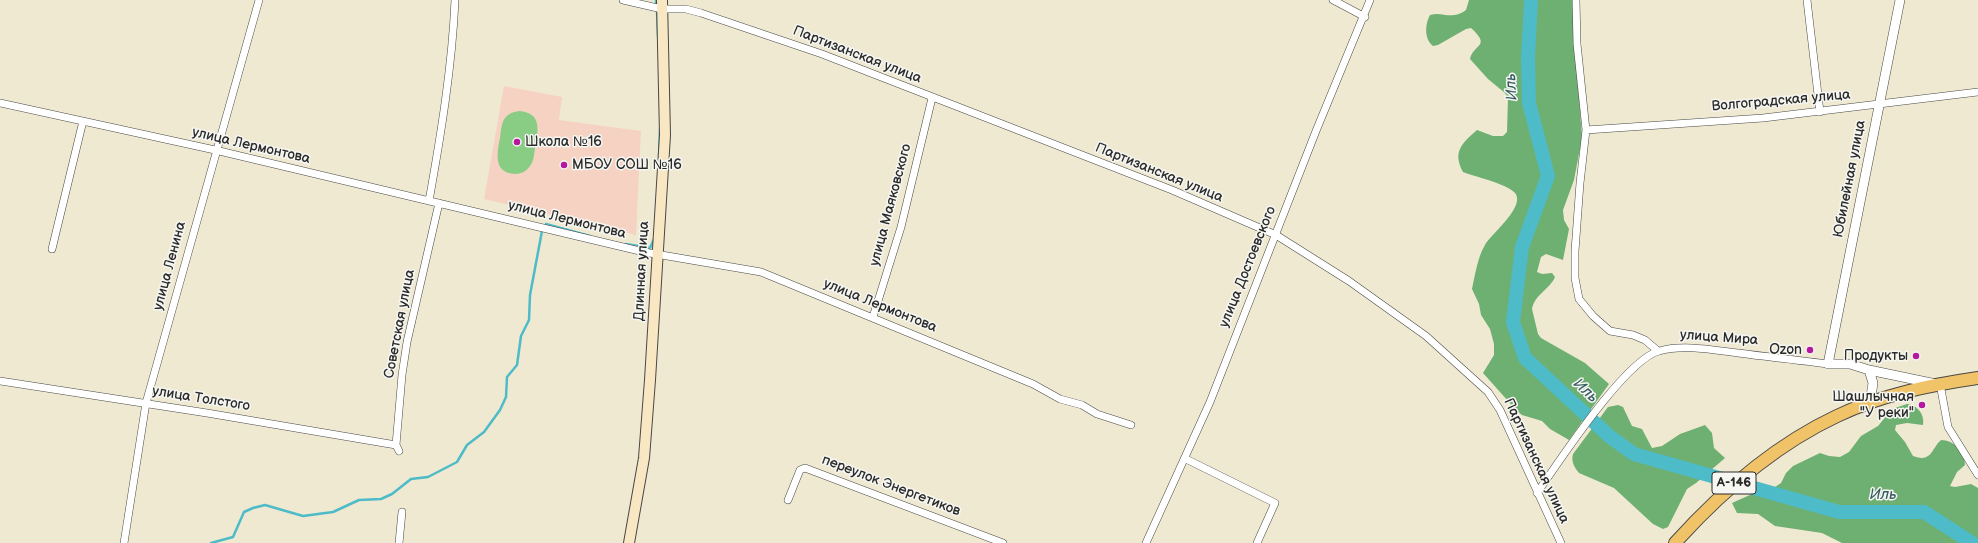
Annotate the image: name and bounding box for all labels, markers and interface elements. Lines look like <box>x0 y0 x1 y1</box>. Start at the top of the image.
street label: Партизанская улица <box>790 23 924 87</box>
water label: Иль <box>1502 73 1522 101</box>
street label: Волгоградская улица <box>1711 87 1851 115</box>
street label: Юбилейная улица <box>1830 119 1870 239</box>
street label: улица Лермонтова <box>190 124 312 168</box>
place label: Школа №16 <box>525 134 602 150</box>
marker: Школа №16 <box>512 137 522 147</box>
street label: Партизанская улица <box>1093 140 1225 206</box>
street label: улица Маяковского <box>867 142 915 268</box>
place label: МБОУ СОШ №16 <box>572 157 682 173</box>
marker: МБОУ СОШ №16 <box>559 160 569 170</box>
street label: улица Лермонтова <box>506 197 628 243</box>
street label: улица Достоевского <box>1216 204 1280 330</box>
street label: улица Ленина <box>150 220 190 312</box>
street label: Длинная улица <box>631 221 653 321</box>
street label: Советская улица <box>381 268 419 380</box>
street label: улица Лермонтова <box>821 276 939 336</box>
street label: улица Мира <box>1679 327 1759 349</box>
place label: Ozon <box>1769 342 1802 358</box>
marker: Ozon <box>1805 345 1815 355</box>
place label: Продукты <box>1844 348 1908 364</box>
marker: Продукты <box>1911 351 1921 361</box>
water label: Иль <box>1569 375 1601 407</box>
street label: улица Толстого <box>151 383 251 415</box>
place label: Шашлычная "У реки" <box>1832 389 1914 422</box>
street label: Партизанская улица <box>1500 396 1572 526</box>
marker: Шашлычная "У реки" <box>1917 400 1927 410</box>
street label: переулок Энергетиков <box>819 452 963 520</box>
road number: А-146 <box>1712 472 1756 494</box>
water label: Иль <box>1869 486 1897 504</box>

